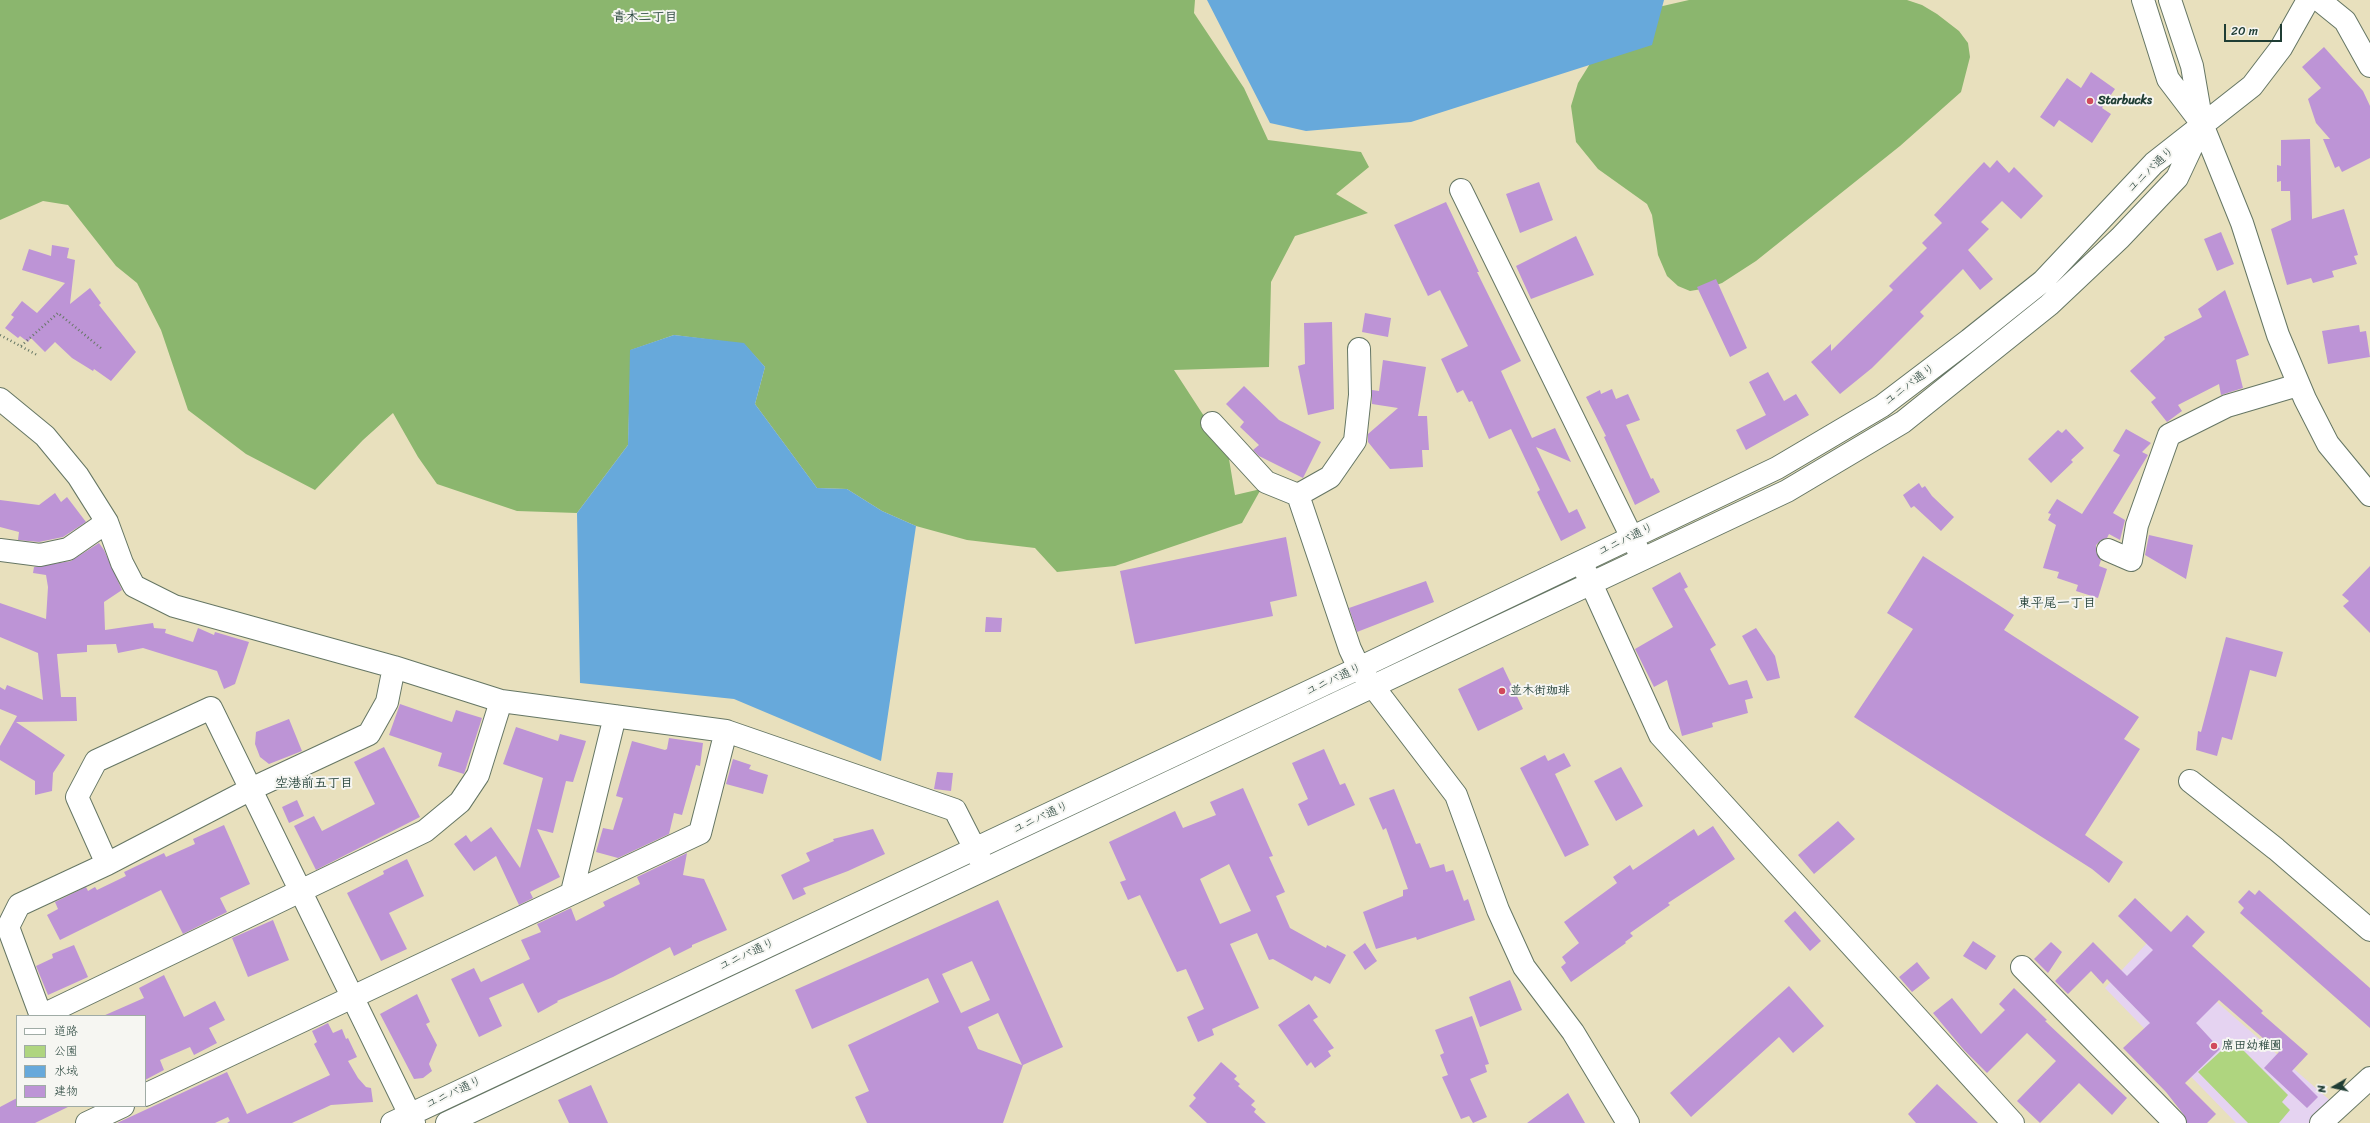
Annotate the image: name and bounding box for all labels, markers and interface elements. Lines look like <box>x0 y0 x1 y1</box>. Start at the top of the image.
district label: 青木二丁目 <box>613 10 677 26</box>
scale bar <box>2226 16 2284 42</box>
text: 20 m <box>2231 20 2258 42</box>
place label: Starbucks <box>2098 94 2152 108</box>
marker: Starbucks <box>2085 96 2095 106</box>
street label: ユニバ通り <box>2124 144 2178 196</box>
street label: ユニバ通り <box>1882 361 1938 409</box>
street label: ユニバ通り <box>1596 520 1656 560</box>
district label: 東平尾一丁目 <box>2018 596 2096 612</box>
street label: ユニバ通り <box>1304 661 1364 699</box>
place label: 並木街珈琲 <box>1510 684 1570 698</box>
marker: 並木街珈琲 <box>1497 686 1507 696</box>
district label: 空港前五丁目 <box>275 776 353 792</box>
street label: ユニバ通り <box>1011 799 1071 837</box>
street label: ユニバ通り <box>717 936 777 974</box>
legend <box>16 1015 146 1107</box>
text: 道路 <box>54 1020 78 1042</box>
place label: 席田幼稚園 <box>2222 1039 2282 1053</box>
text: 公園 <box>54 1040 78 1062</box>
marker: 席田幼稚園 <box>2209 1041 2219 1051</box>
text: 水域 <box>54 1060 78 1082</box>
north arrow <box>2314 1067 2354 1107</box>
street label: ユニバ通り <box>424 1074 484 1112</box>
text: 建物 <box>54 1080 78 1102</box>
text: N <box>2312 1084 2332 1094</box>

